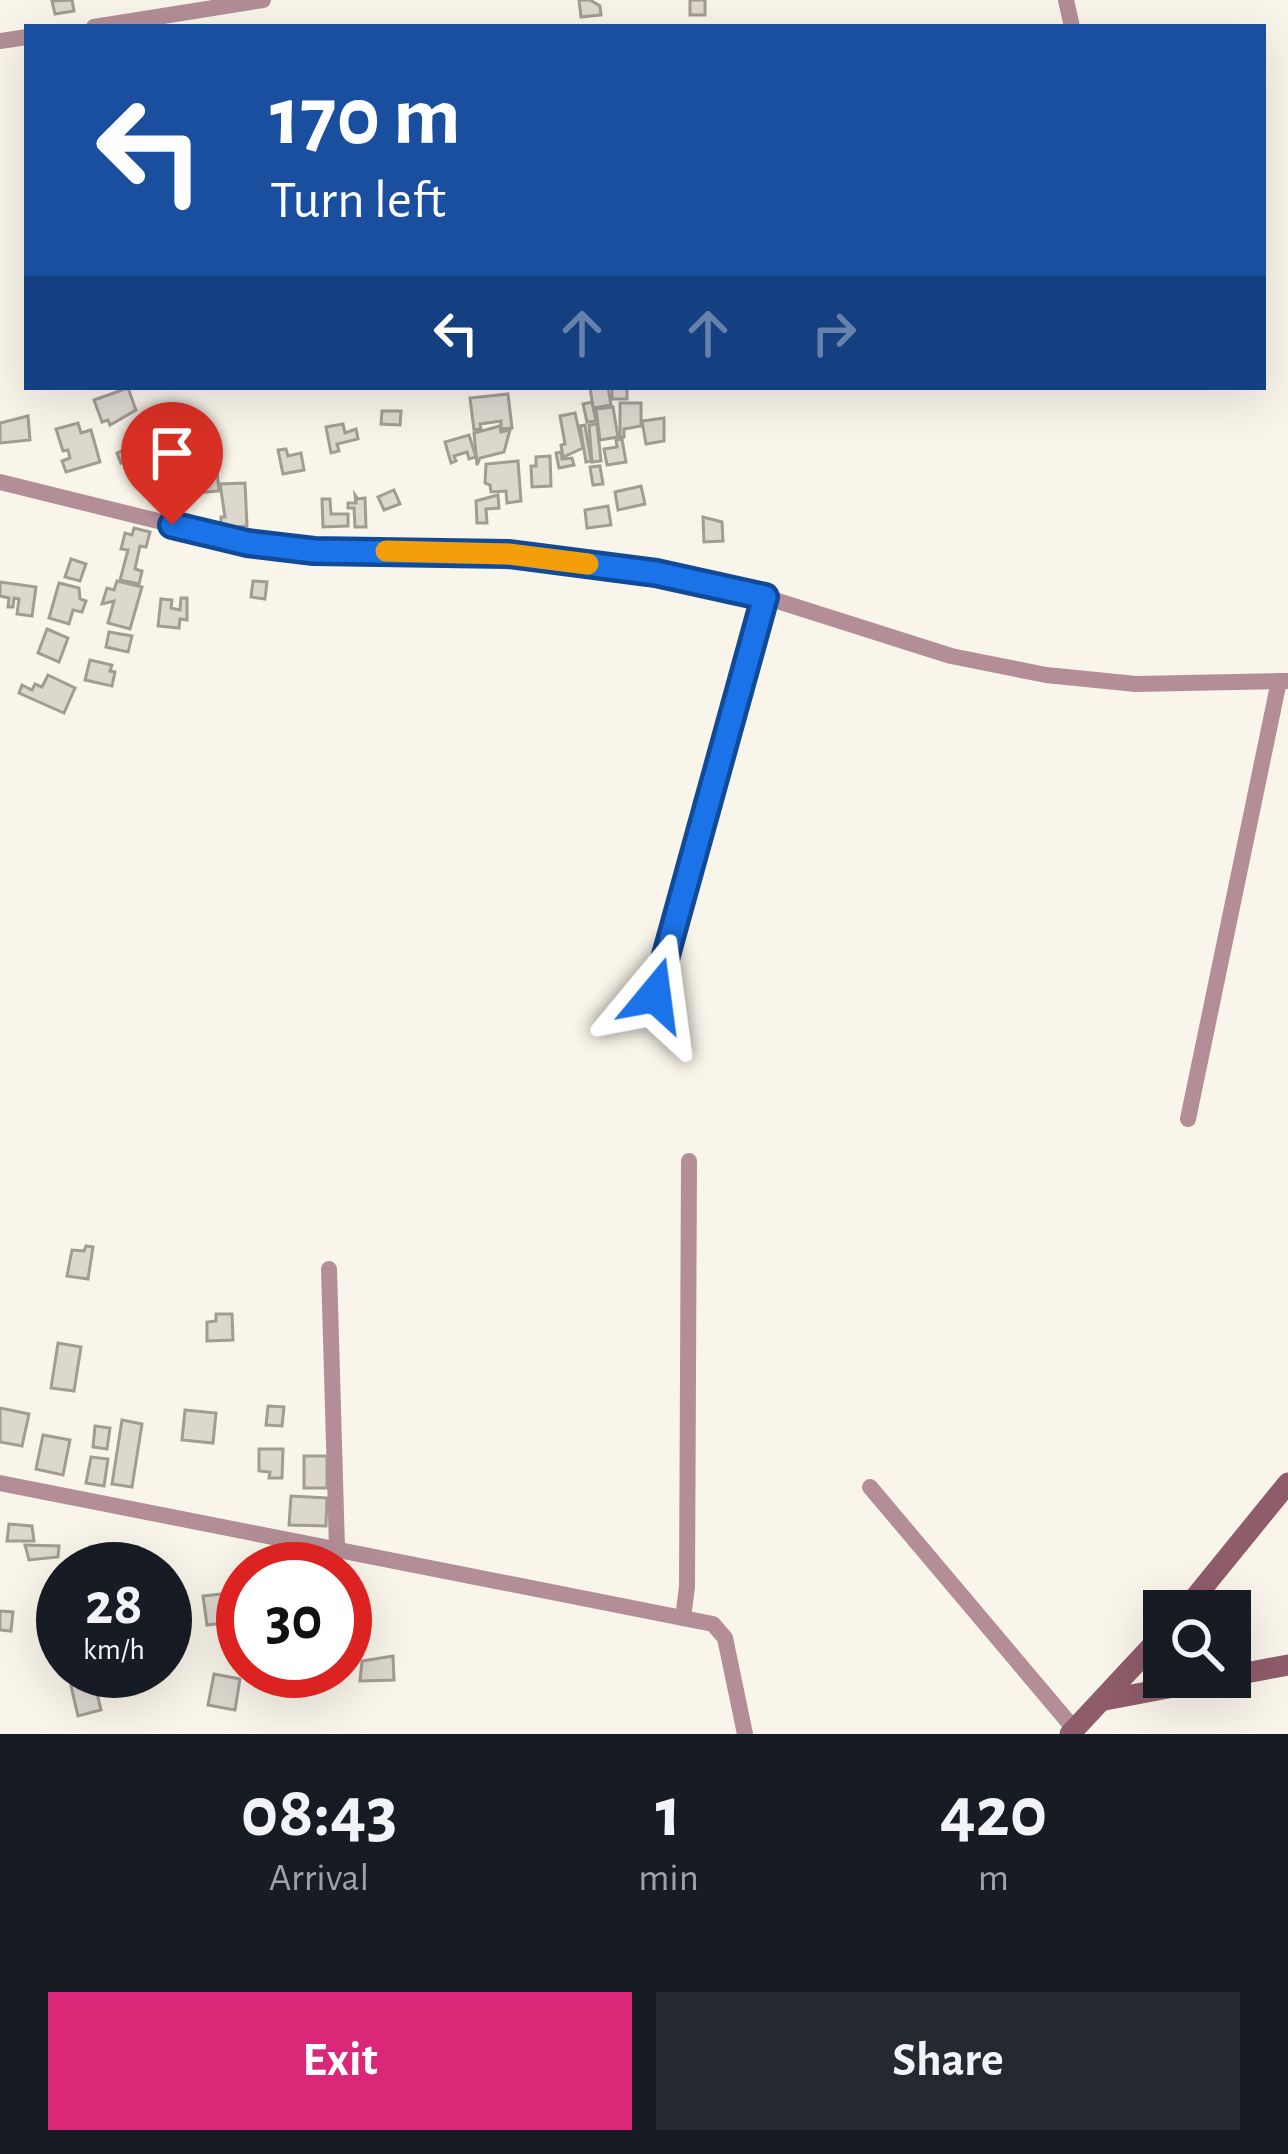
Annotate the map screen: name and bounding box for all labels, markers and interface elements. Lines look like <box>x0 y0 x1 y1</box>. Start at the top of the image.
icon: left <box>72 72 228 228</box>
text: 170 m <box>270 76 461 160</box>
text: Turn left <box>270 174 446 228</box>
icon: left <box>423 300 489 366</box>
icon: ahead <box>549 300 615 366</box>
icon: ahead <box>675 300 741 366</box>
icon: right <box>801 300 867 366</box>
pin <box>121 402 223 525</box>
icon: arrive <box>139 420 205 486</box>
position arrow <box>592 932 718 1058</box>
speed limit sign: 30 <box>216 1542 372 1698</box>
text: 28 <box>85 1575 143 1635</box>
map controls <box>1143 1590 1251 1698</box>
button: search <box>1143 1590 1251 1698</box>
text: km/h <box>83 1635 145 1665</box>
text: 08:43 <box>241 1777 397 1849</box>
text: 1 <box>656 1777 682 1849</box>
text: 420 <box>940 1777 1047 1849</box>
text: Arrival <box>269 1859 369 1898</box>
text: min <box>638 1859 699 1898</box>
text: m <box>978 1859 1009 1898</box>
button: Exit <box>48 1992 632 2130</box>
button: Share <box>656 1992 1240 2130</box>

